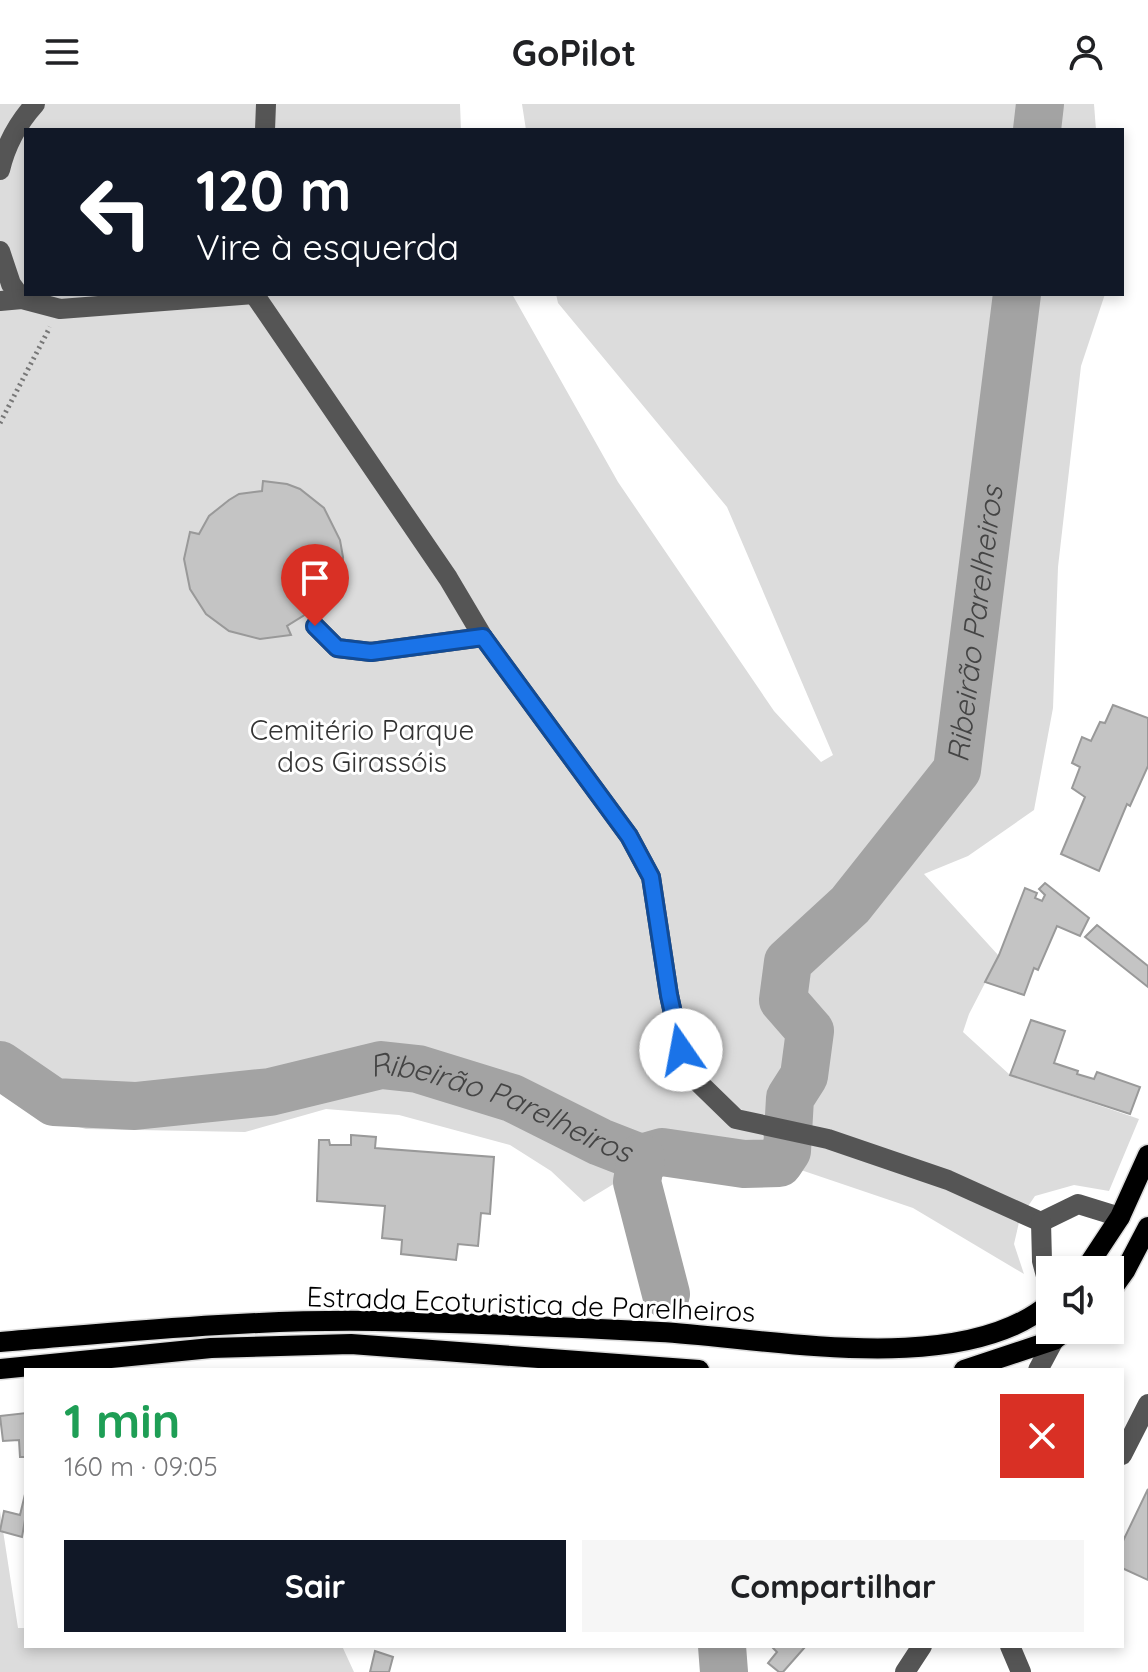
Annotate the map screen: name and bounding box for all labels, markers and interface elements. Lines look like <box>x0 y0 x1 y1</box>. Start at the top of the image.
icon: menu <box>40 30 84 74</box>
text: GoPilot <box>512 30 636 75</box>
icon: person <box>1064 30 1108 74</box>
text: 120 m <box>196 155 351 225</box>
icon: left <box>64 160 168 264</box>
text: Vire à esquerda <box>196 224 459 269</box>
water label: Ribeirão Parelheiros <box>938 482 1011 764</box>
pin <box>281 544 349 626</box>
icon: arrive <box>293 556 337 600</box>
park label: Cemitério Parque dos Girassóis <box>250 712 474 779</box>
position arrow <box>639 1008 723 1092</box>
water label: Ribeirão Parelheiros <box>365 1043 639 1171</box>
map controls <box>1036 1256 1124 1344</box>
button: sound <box>1036 1256 1124 1344</box>
street label: Estrada Ecoturistica de Parelheiros <box>306 1278 756 1329</box>
text: 1 min <box>64 1390 180 1450</box>
button: close <box>1000 1394 1084 1478</box>
text: 160 m · 09:05 <box>64 1450 218 1483</box>
button: Sair <box>64 1540 566 1632</box>
button: Compartilhar <box>582 1540 1084 1632</box>

